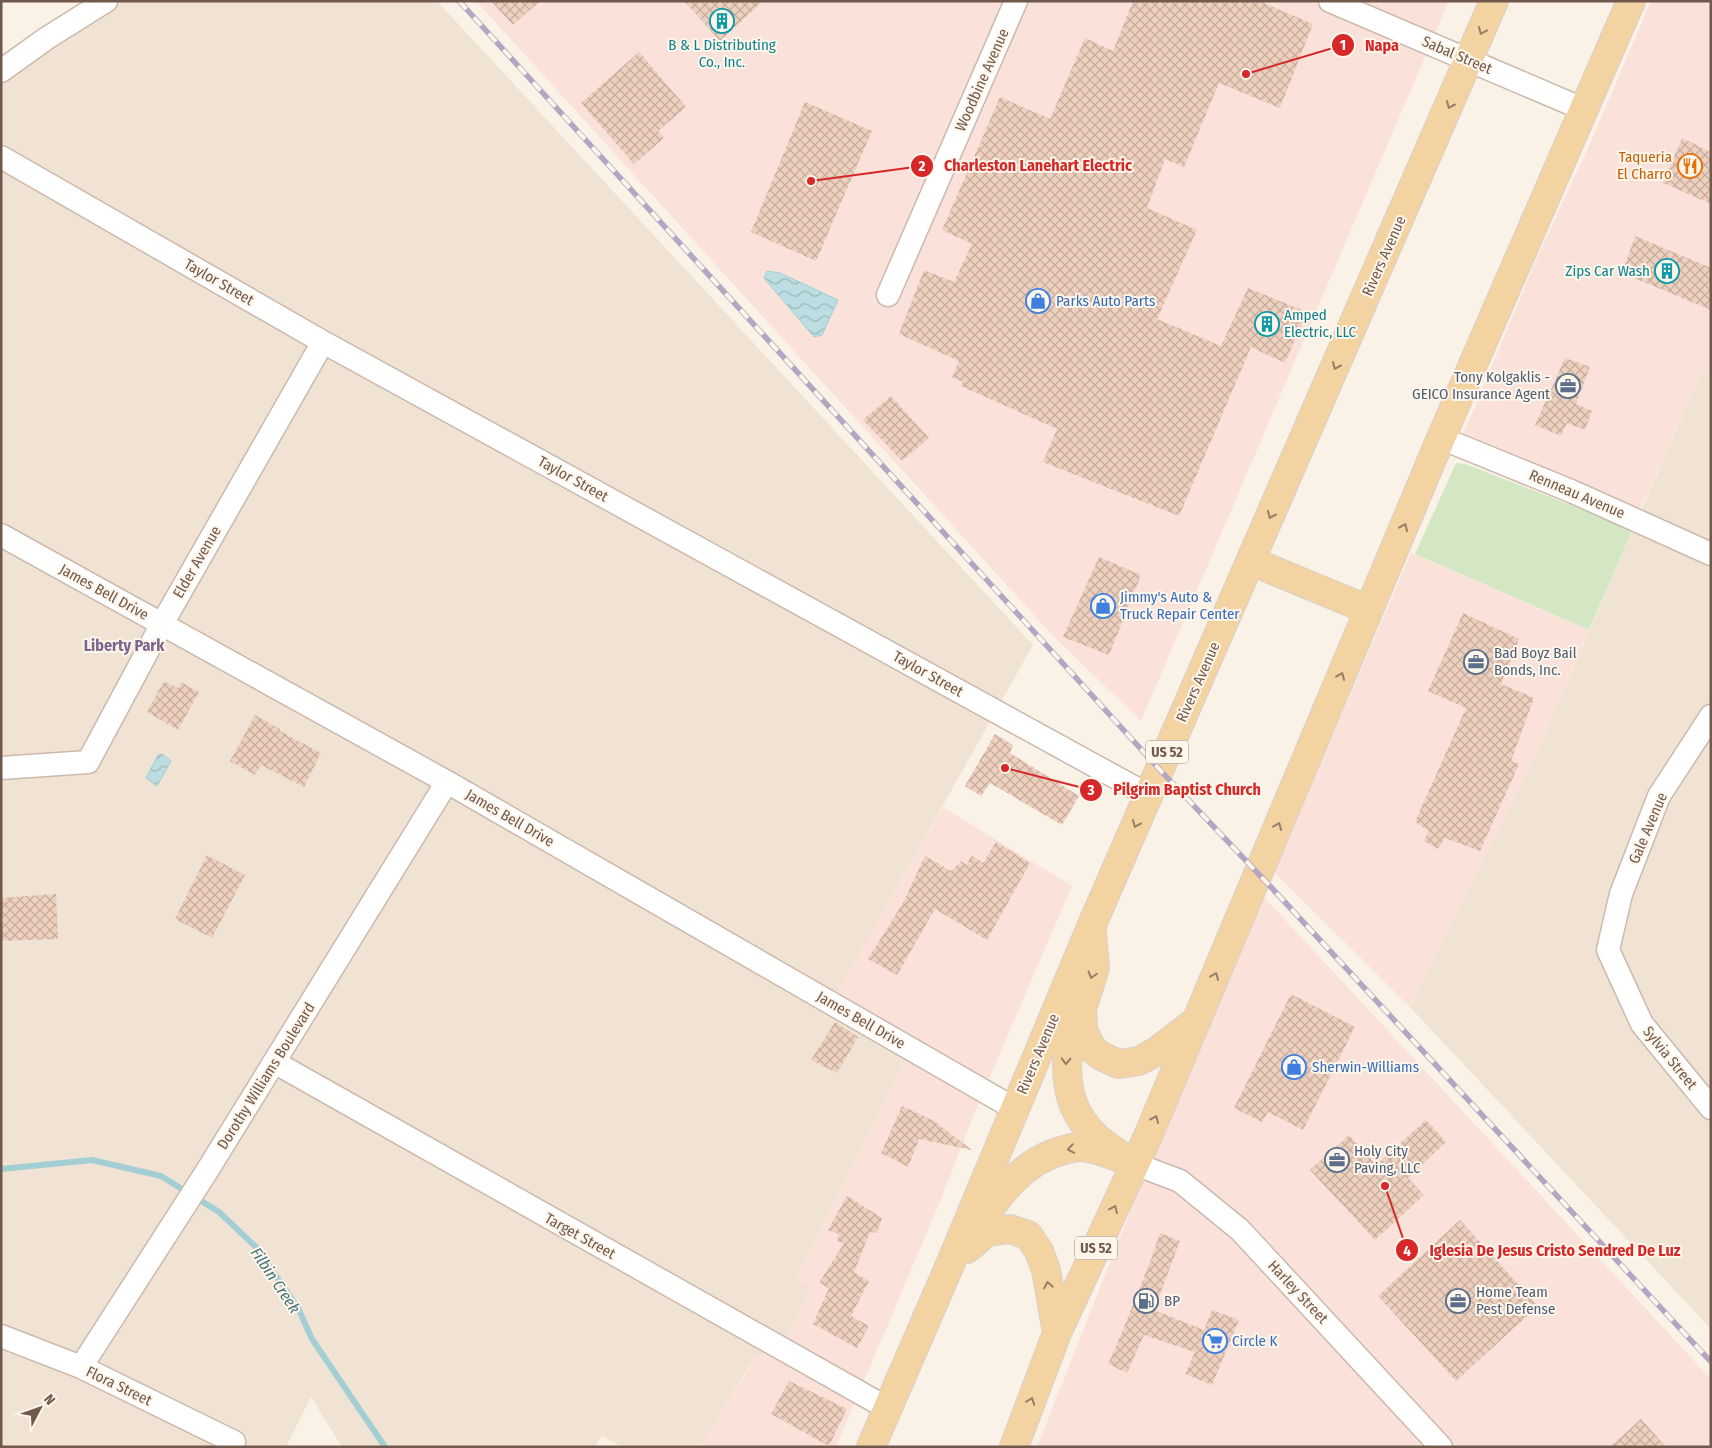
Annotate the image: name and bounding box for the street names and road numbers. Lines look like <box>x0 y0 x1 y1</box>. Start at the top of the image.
street label: Woodbine Avenue <box>951 26 1013 134</box>
street label: Sabal Street <box>1419 32 1495 78</box>
street label: Rivers Avenue <box>1358 213 1410 299</box>
street label: Taylor Street <box>181 255 257 309</box>
street label: Taylor Street <box>535 452 611 506</box>
street label: Renneau Avenue <box>1526 466 1628 522</box>
street label: Elder Avenue <box>169 523 225 601</box>
street label: James Bell Drive <box>56 560 152 624</box>
street label: Rivers Avenue <box>1172 639 1224 725</box>
street label: Taylor Street <box>890 647 966 701</box>
road number: US 52 <box>1146 740 1188 764</box>
street label: James Bell Drive <box>463 785 557 851</box>
street label: Gale Avenue <box>1625 790 1671 866</box>
street label: James Bell Drive <box>814 987 908 1053</box>
street label: Dorothy Williams Boulevard <box>213 999 319 1153</box>
street label: Rivers Avenue <box>1013 1011 1063 1097</box>
street label: Sylvia Street <box>1639 1023 1701 1093</box>
street label: Target Street <box>541 1209 619 1263</box>
road number: US 52 <box>1075 1236 1117 1260</box>
street label: Harley Street <box>1264 1257 1332 1327</box>
street label: Flora Street <box>83 1362 155 1410</box>

